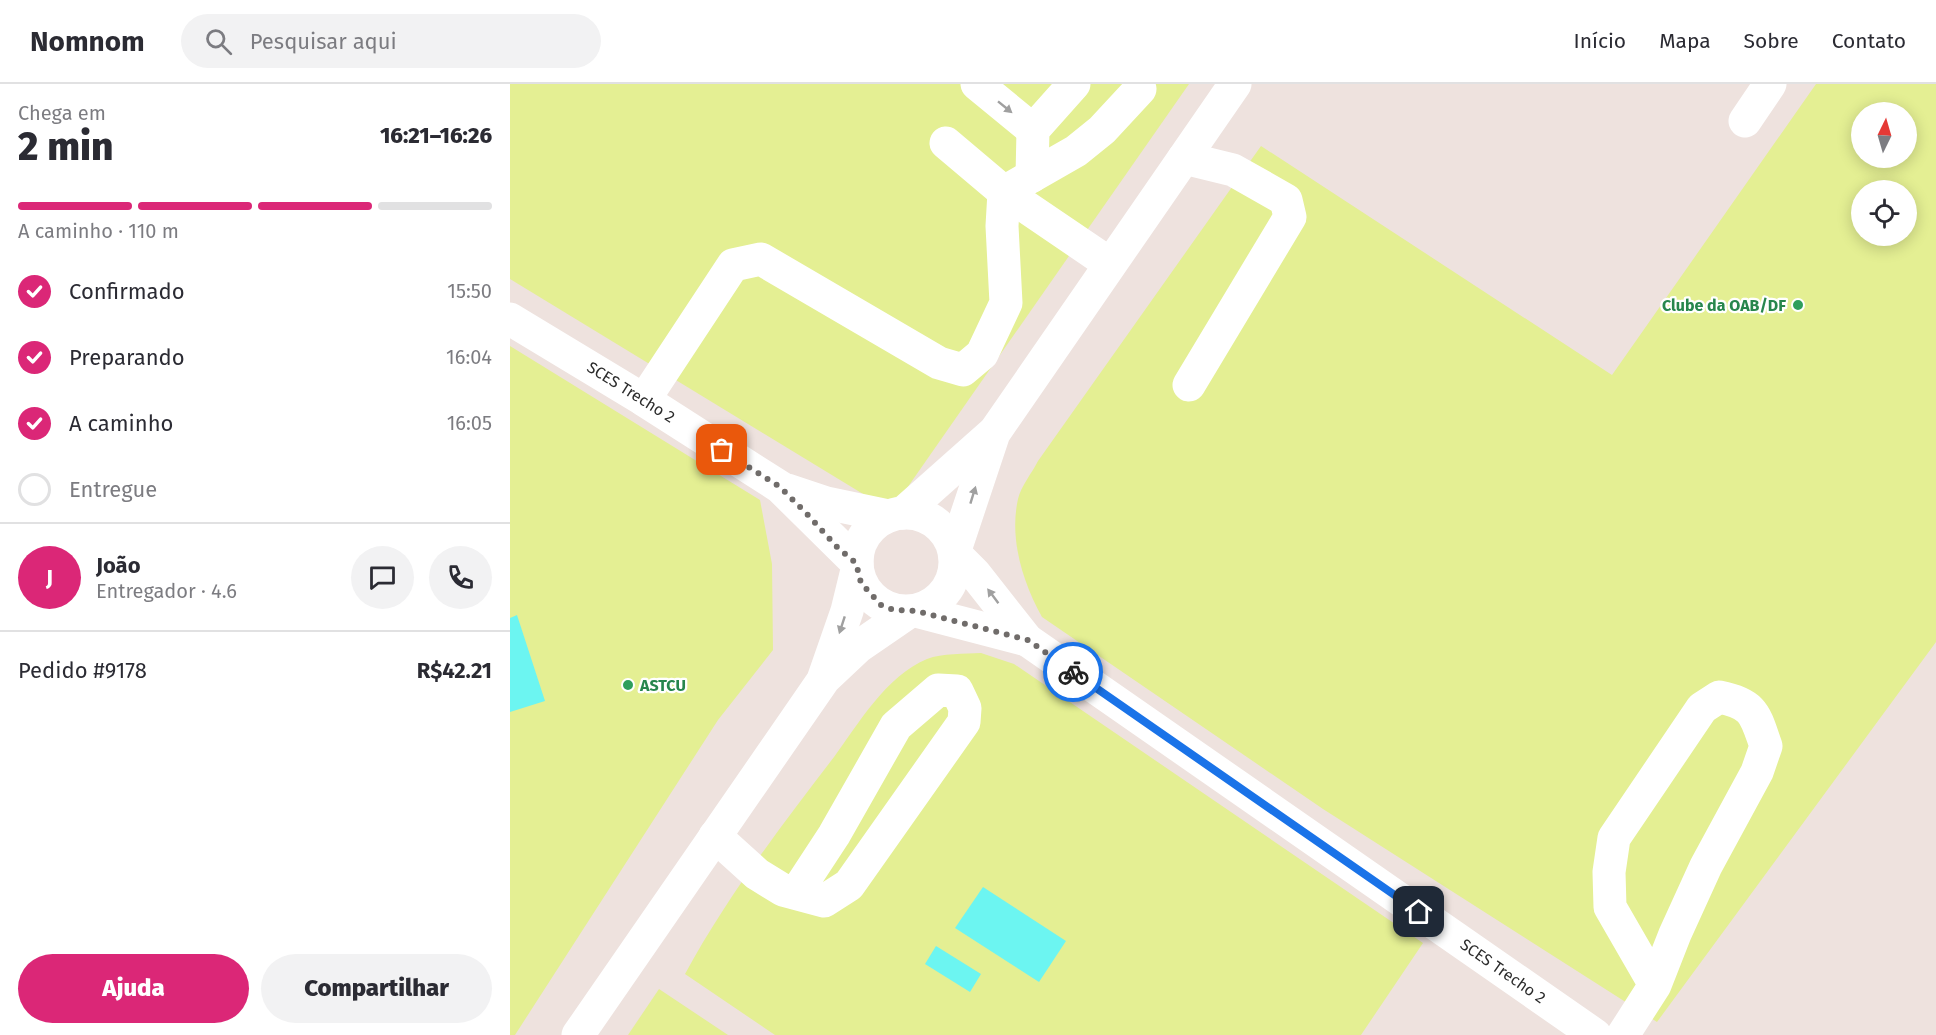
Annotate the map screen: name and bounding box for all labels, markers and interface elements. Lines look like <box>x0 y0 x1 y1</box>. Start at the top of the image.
search box <box>181 14 601 68</box>
text: Nomnom <box>30 25 145 58</box>
icon: search <box>202 25 235 58</box>
text: Pesquisar aqui <box>250 28 397 55</box>
text: Início <box>1573 28 1626 54</box>
text: Mapa <box>1659 28 1711 54</box>
text: Sobre <box>1744 28 1799 54</box>
text: Contato <box>1832 28 1906 54</box>
one-way arrow <box>997 100 1012 113</box>
text: Chega em <box>18 101 106 125</box>
north arrow <box>1851 102 1917 168</box>
map controls <box>1851 102 1917 246</box>
text: 16:21–16:26 <box>380 122 492 149</box>
text: 2 min <box>18 124 114 170</box>
button: locate <box>1851 180 1917 246</box>
text: A caminho · 110 m <box>18 219 179 243</box>
icon: check <box>18 275 51 308</box>
text: Confirmado <box>69 278 185 305</box>
text: 15:50 <box>447 279 492 303</box>
place label: Clube da OAB/DF <box>1662 296 1786 315</box>
marker: Clube da OAB/DF <box>1791 298 1805 312</box>
icon: check <box>18 341 51 374</box>
text: Preparando <box>69 344 185 371</box>
text: 16:04 <box>446 345 492 369</box>
street label: SCES Trecho 2 <box>584 358 678 427</box>
icon: check <box>18 407 51 440</box>
text: A caminho <box>69 410 173 437</box>
text: 16:05 <box>447 411 492 435</box>
pin <box>696 424 747 475</box>
icon: bag <box>705 433 738 466</box>
text: Entregue <box>69 476 157 503</box>
one-way arrow <box>969 486 979 504</box>
button: chat <box>351 546 414 609</box>
button: phone <box>429 546 492 609</box>
text: João <box>96 552 141 579</box>
text: J <box>46 564 53 591</box>
text: Entregador · 4.6 <box>96 579 237 603</box>
one-way arrow <box>987 589 999 604</box>
one-way arrow <box>837 616 847 634</box>
courier <box>1043 642 1103 702</box>
icon: bike <box>1057 656 1090 689</box>
text: Pedido #9178 <box>18 657 147 684</box>
text: R$42.21 <box>417 657 492 684</box>
place label: ASTCU <box>639 676 686 695</box>
marker: ASTCU <box>621 678 635 692</box>
pin <box>1393 886 1444 937</box>
icon: home <box>1402 895 1435 928</box>
street label: SCES Trecho 2 <box>1457 935 1549 1007</box>
button: Ajuda <box>18 954 249 1023</box>
button: Compartilhar <box>261 954 492 1023</box>

